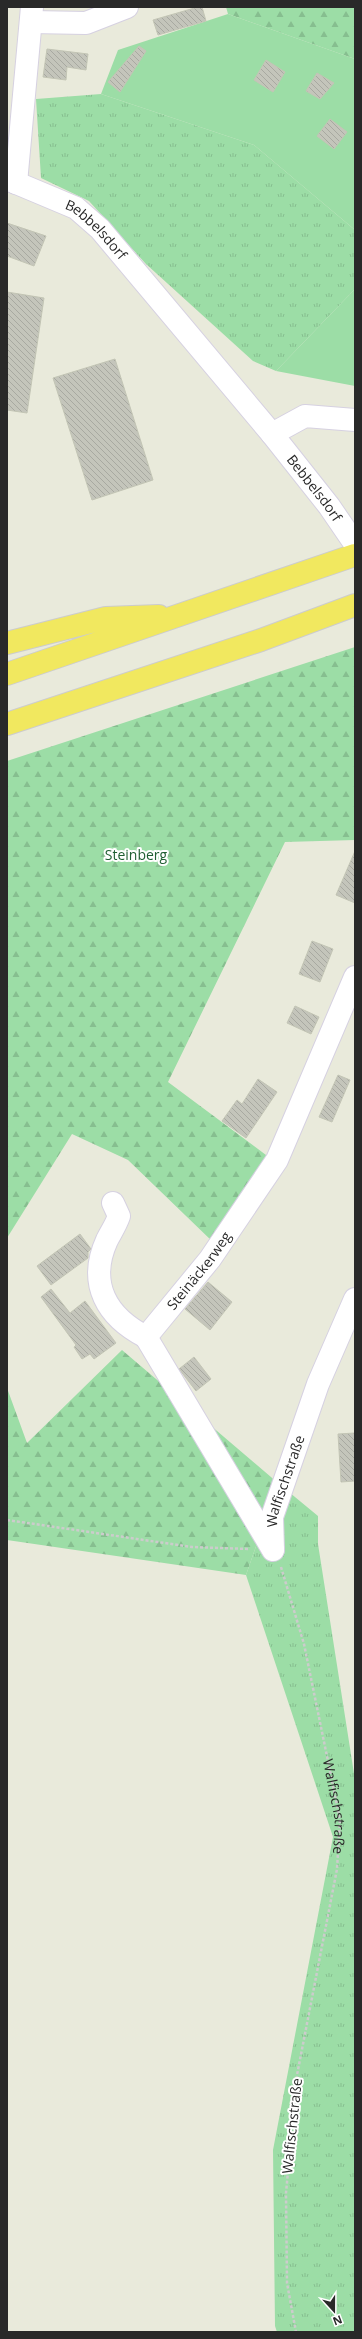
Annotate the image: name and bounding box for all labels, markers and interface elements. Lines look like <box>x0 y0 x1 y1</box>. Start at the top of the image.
street label: Bebbelsdorf <box>63 195 132 264</box>
street label: Bebbelsdorf <box>283 450 347 526</box>
park label: Steinberg <box>105 845 168 864</box>
street label: Steinäckerweg <box>162 1227 235 1314</box>
street label: Walfischstraße <box>262 1432 309 1527</box>
street label: Walfischstraße <box>319 1757 350 1855</box>
street label: Walfischstraße <box>277 2077 306 2175</box>
north arrow <box>314 2291 354 2331</box>
text: N <box>331 2312 345 2329</box>

